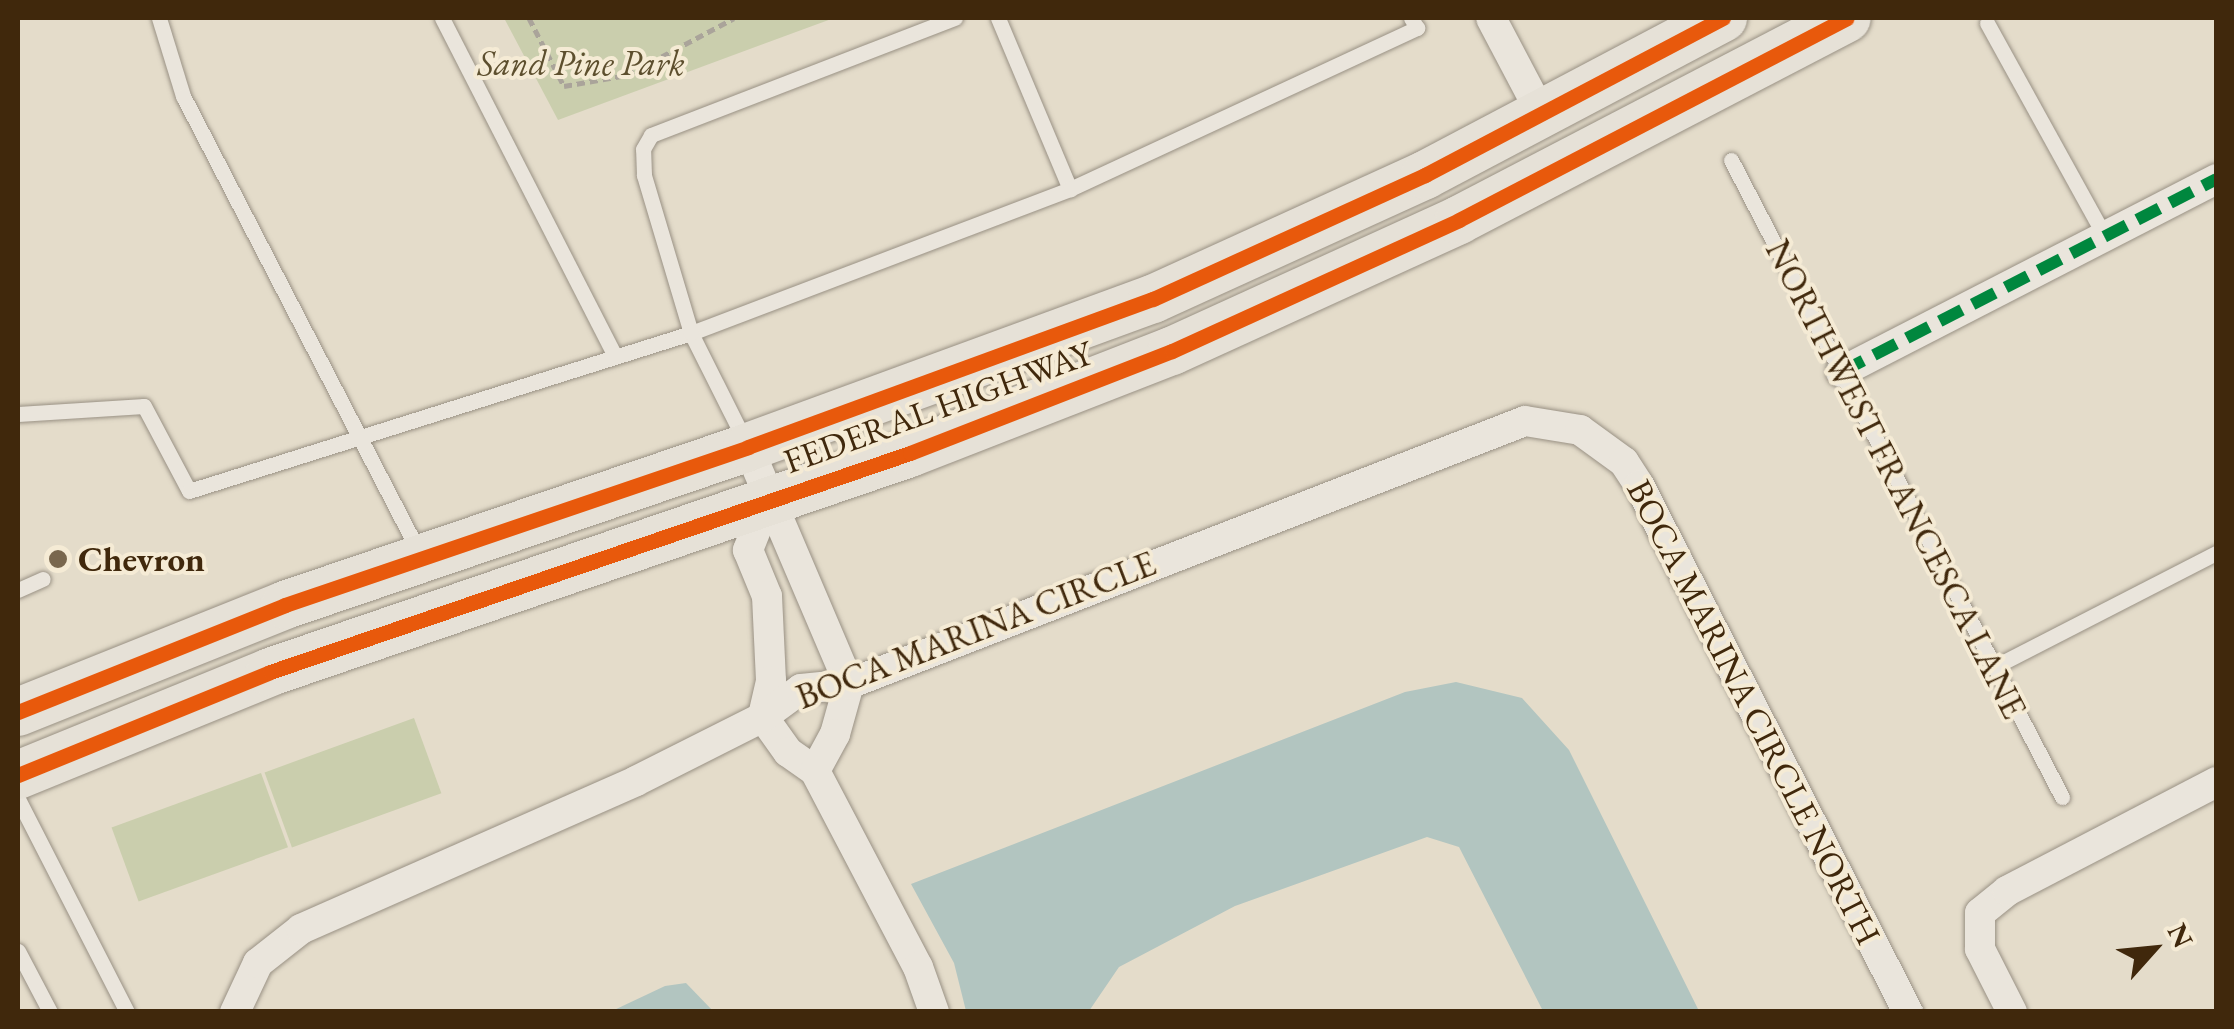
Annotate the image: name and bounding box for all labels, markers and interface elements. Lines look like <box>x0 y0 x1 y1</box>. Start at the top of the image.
park label: Sand Pine Park <box>477 42 685 84</box>
street label: NORTHWEST FRANCESCA LANE <box>1757 233 2035 725</box>
street label: FEDERAL HIGHWAY <box>778 332 1098 482</box>
street label: BOCA MARINA CIRCLE NORTH <box>1618 472 1890 952</box>
place label: Chevron <box>78 538 205 580</box>
street label: BOCA MARINA CIRCLE <box>790 542 1162 718</box>
marker: Chevron <box>47 548 69 570</box>
north arrow <box>2104 899 2204 999</box>
text: N <box>2160 917 2202 954</box>

